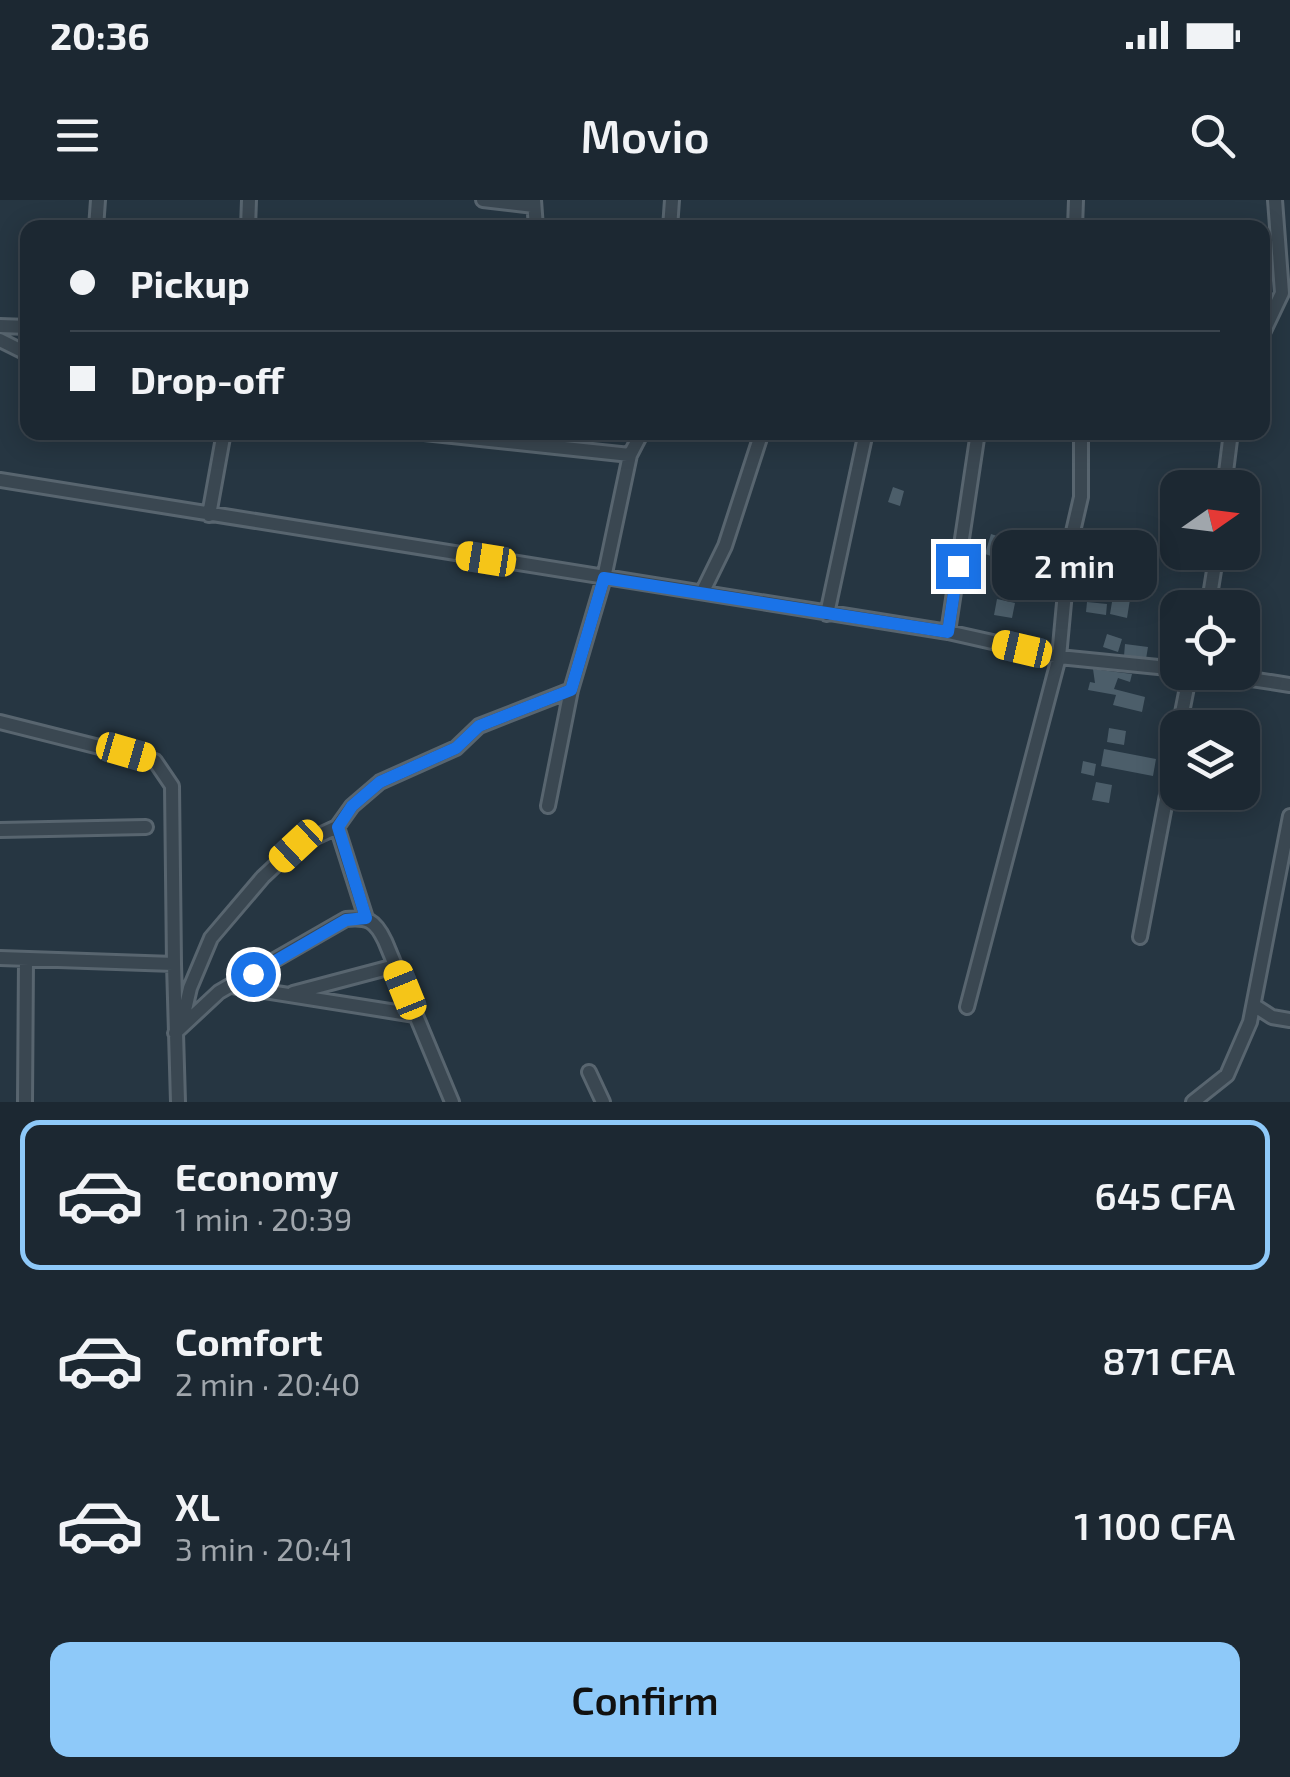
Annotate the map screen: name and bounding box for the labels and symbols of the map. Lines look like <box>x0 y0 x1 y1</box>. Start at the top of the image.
north arrow <box>1160 470 1260 570</box>
callout: 2 min <box>993 531 1158 601</box>
car <box>454 539 518 579</box>
route end <box>936 544 981 589</box>
car <box>989 628 1055 670</box>
car <box>93 729 159 775</box>
car <box>264 815 328 877</box>
route start <box>231 952 276 997</box>
car <box>380 957 430 1023</box>

